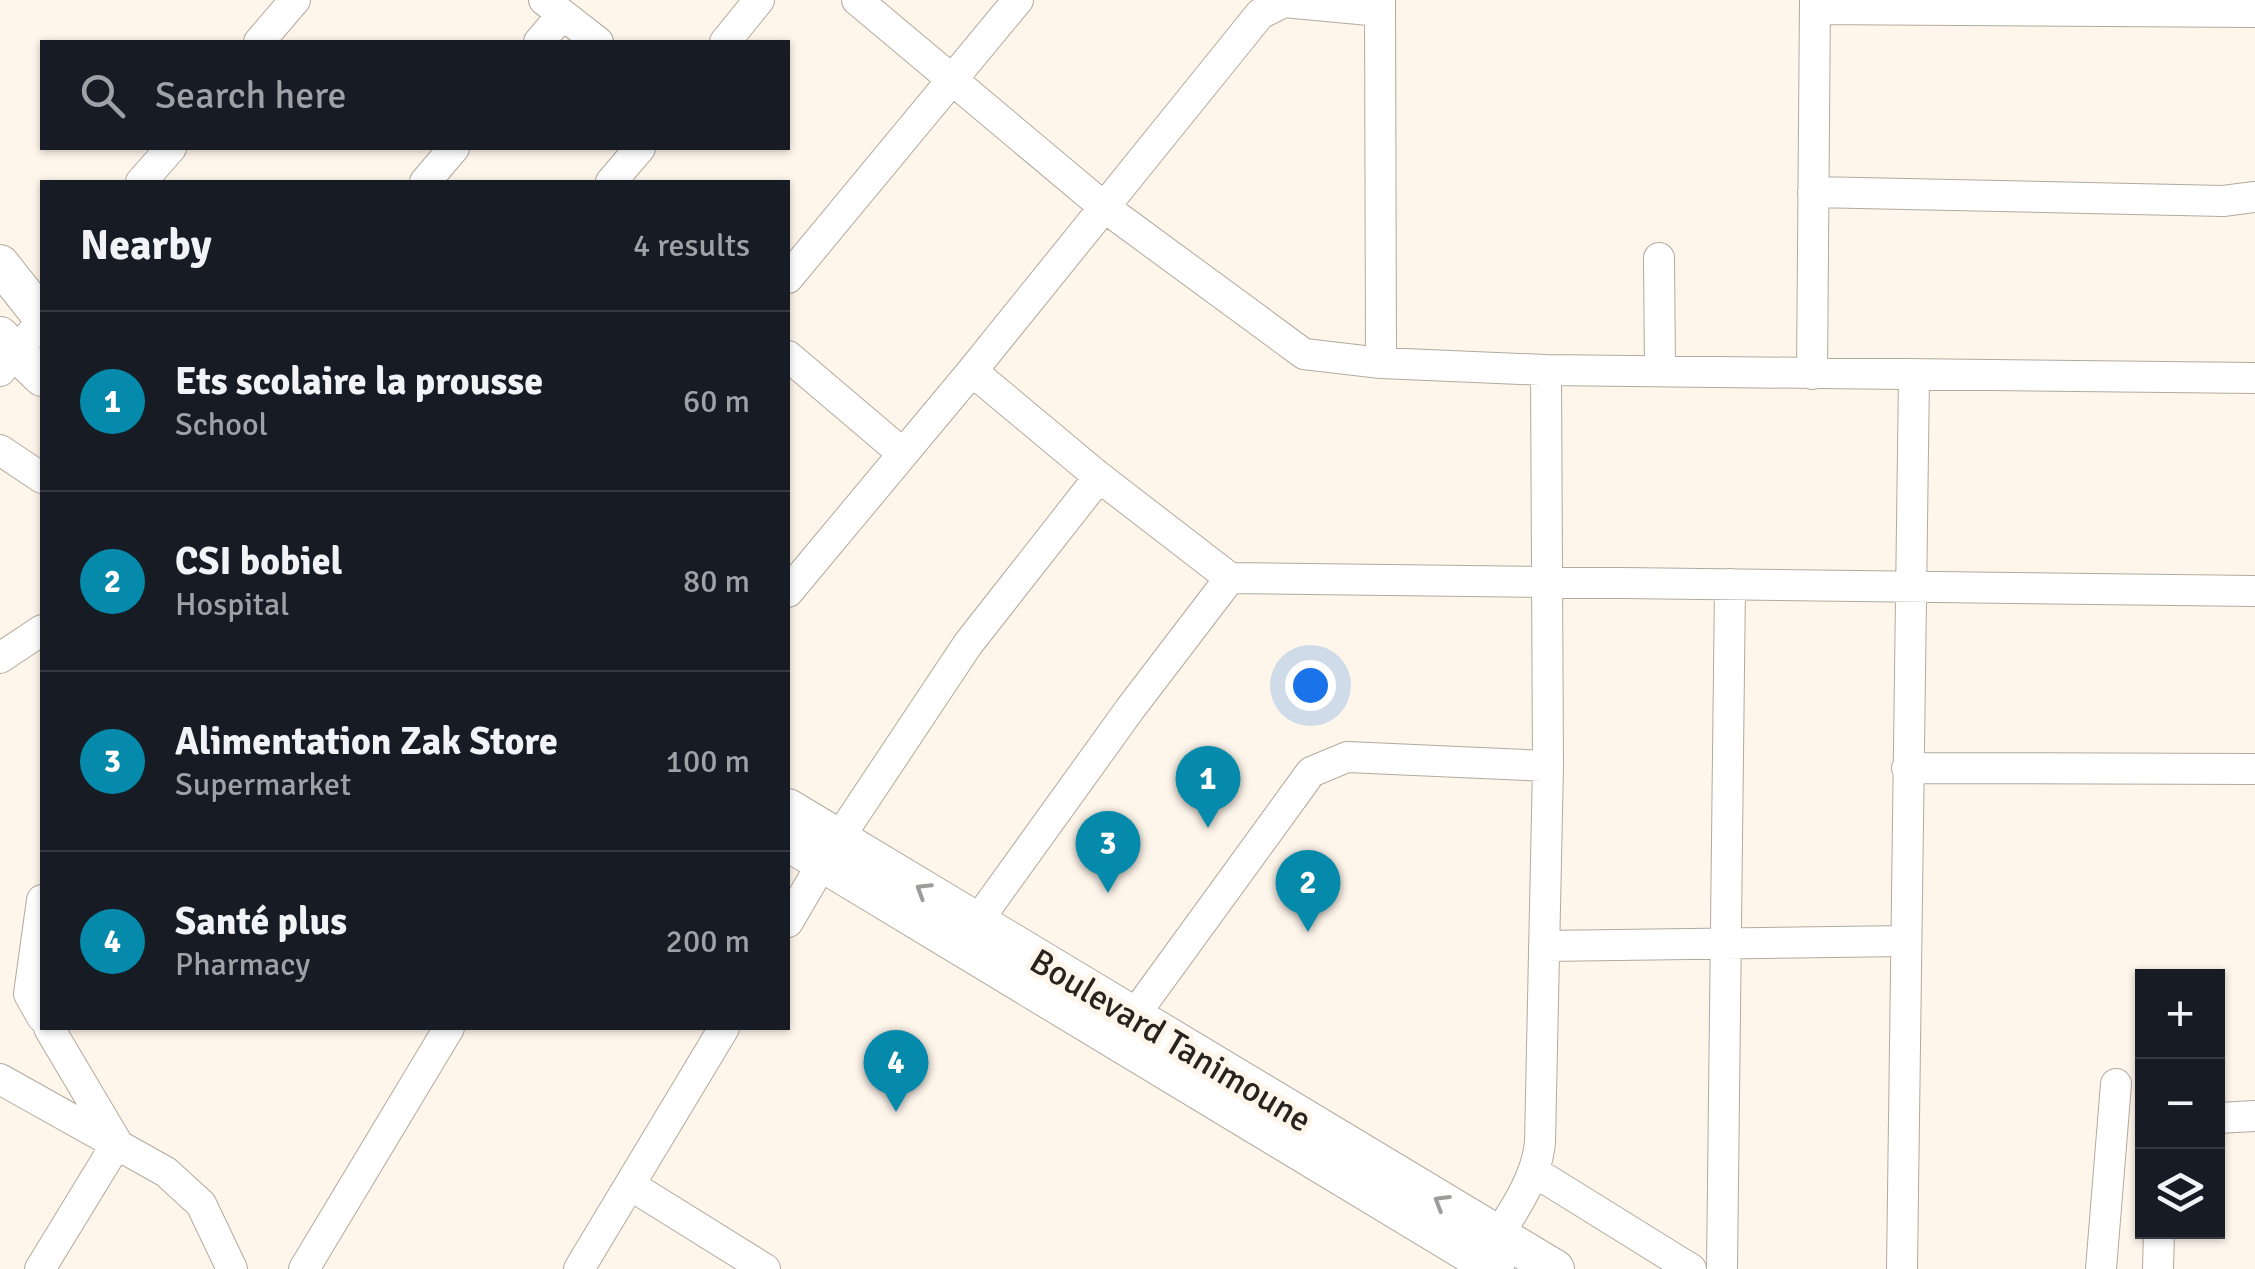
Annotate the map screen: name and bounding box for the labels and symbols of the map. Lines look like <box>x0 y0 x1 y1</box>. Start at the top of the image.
your location <box>1285 660 1336 711</box>
pin: 1 <box>1176 746 1240 828</box>
pin: 3 <box>1076 810 1140 893</box>
pin: 2 <box>1276 850 1340 932</box>
one-way arrow <box>916 883 934 902</box>
street label: Boulevard Tanimoune <box>1022 939 1319 1141</box>
pin: 4 <box>864 1030 928 1112</box>
one-way arrow <box>1434 1195 1452 1214</box>

